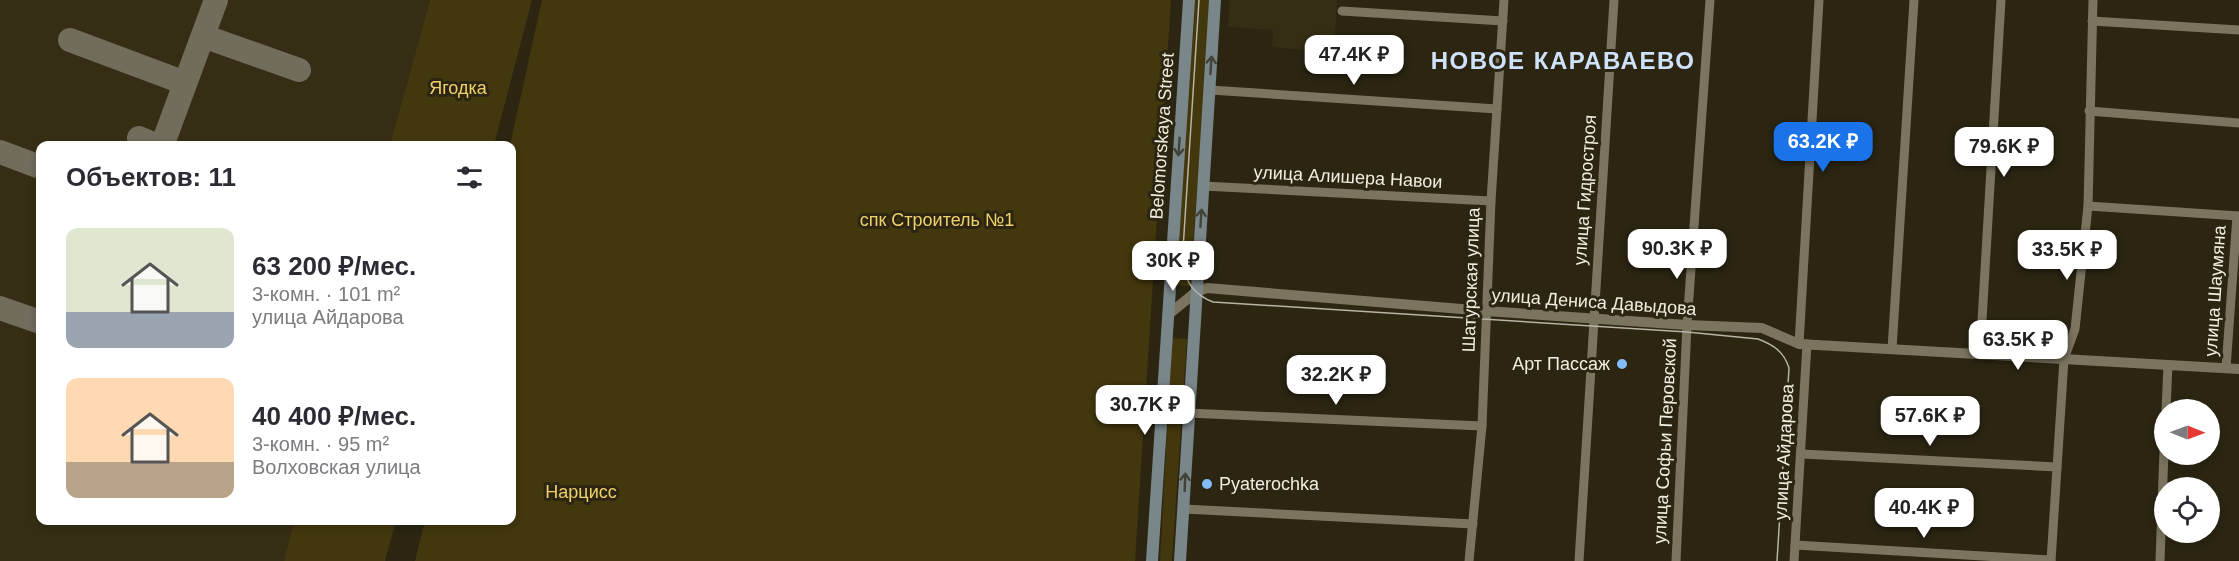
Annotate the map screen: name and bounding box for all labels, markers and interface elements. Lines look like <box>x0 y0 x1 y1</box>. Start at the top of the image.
pin: 47.4K ₽ <box>1299 35 1409 86</box>
text: 47.4K ₽ <box>1319 43 1389 65</box>
district label: НОВОЕ КАРАВАЕВО <box>1431 47 1695 74</box>
street label: Belomorskaya Street <box>1146 52 1178 220</box>
one-way arrow <box>1206 55 1217 75</box>
park label: Ягодка <box>429 78 488 98</box>
street label: улица Гидростроя <box>1570 114 1600 266</box>
pin: 63.2K ₽ <box>1768 122 1878 173</box>
pin: 79.6K ₽ <box>1949 127 2059 178</box>
text: 63.2K ₽ <box>1788 130 1858 152</box>
text: 79.6K ₽ <box>1969 135 2039 157</box>
one-way arrow <box>1174 136 1185 156</box>
icon: filters <box>453 161 486 194</box>
text: Объектов: 11 <box>66 162 236 192</box>
street label: улица Алишера Навои <box>1253 162 1443 192</box>
street label: Шатурская улица <box>1458 206 1484 353</box>
one-way arrow <box>1196 208 1207 228</box>
park label: спк Строитель №1 <box>860 210 1014 230</box>
street label: улица Шаумяна <box>2200 224 2230 357</box>
pin: 90.3K ₽ <box>1622 229 1732 280</box>
pin: 33.5K ₽ <box>2012 230 2122 281</box>
text: 90.3K ₽ <box>1642 237 1712 259</box>
text: 33.5K ₽ <box>2032 238 2102 260</box>
pin: 30K ₽ <box>1131 241 1215 292</box>
text: 30K ₽ <box>1146 249 1200 271</box>
text: 63 200 ₽/мес. <box>252 251 416 281</box>
icon: home <box>114 252 186 324</box>
text: 3-комн. · 101 m² <box>252 283 400 305</box>
street label: улица Дениса Давыдова <box>1491 285 1698 319</box>
text: улица Айдарова <box>252 306 404 328</box>
pin: 63.5K ₽ <box>1963 320 2073 371</box>
text: 63.5K ₽ <box>1983 328 2053 350</box>
street label: улица Софьи Перовской <box>1650 338 1680 544</box>
place label: Арт Пассаж <box>1512 354 1610 374</box>
pin: 32.2K ₽ <box>1281 355 1391 406</box>
marker: Арт Пассаж <box>1615 357 1629 371</box>
text: 32.2K ₽ <box>1301 363 1371 385</box>
street label: улица Айдарова <box>1770 382 1798 521</box>
pin: 30.7K ₽ <box>1090 385 1200 436</box>
text: 30.7K ₽ <box>1110 393 1180 415</box>
pin: 57.6K ₽ <box>1875 396 1985 447</box>
north arrow <box>2154 399 2220 465</box>
map controls <box>2154 399 2220 543</box>
text: 40 400 ₽/мес. <box>252 401 416 431</box>
icon: home <box>114 402 186 474</box>
text: 57.6K ₽ <box>1895 404 1965 426</box>
text: 3-комн. · 95 m² <box>252 433 389 455</box>
text: Волховская улица <box>252 456 421 478</box>
one-way arrow <box>1180 472 1191 492</box>
place label: Pyaterochka <box>1219 474 1320 494</box>
marker: Pyaterochka <box>1200 477 1214 491</box>
button: locate <box>2154 477 2220 543</box>
park label: Нарцисс <box>545 482 617 502</box>
pin: 40.4K ₽ <box>1869 488 1979 539</box>
text: 40.4K ₽ <box>1889 496 1959 518</box>

